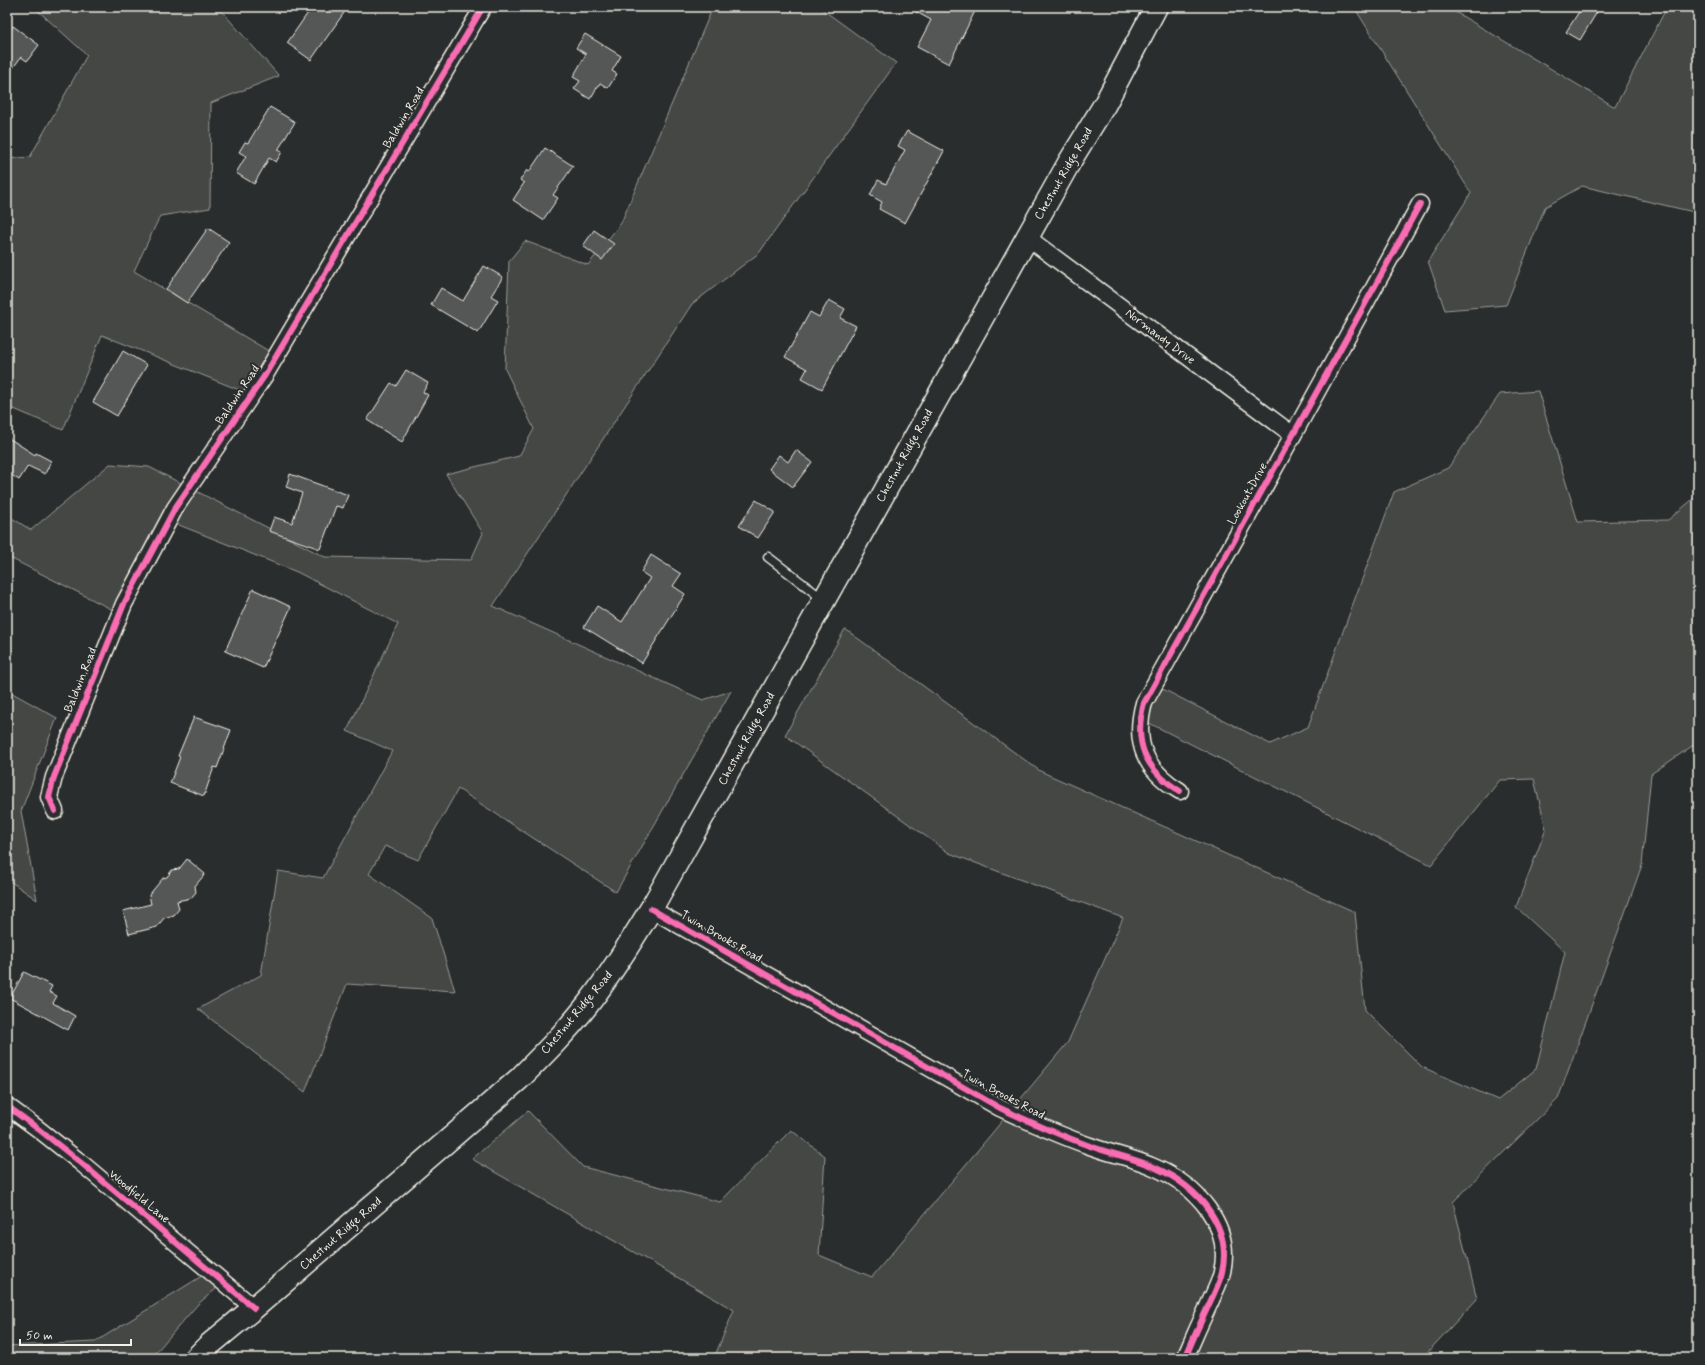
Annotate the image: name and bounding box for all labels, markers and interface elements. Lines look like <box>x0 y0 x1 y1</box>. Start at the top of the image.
street label: Baldwin Road <box>379 84 429 152</box>
street label: Chestnut Ridge Road <box>1031 125 1098 224</box>
street label: Normandy Drive <box>1122 305 1198 369</box>
street label: Baldwin Road <box>212 362 264 428</box>
street label: Chestnut Ridge Road <box>873 407 938 506</box>
street label: Lookout Drive <box>1224 460 1272 528</box>
street label: Baldwin Road <box>61 645 101 715</box>
street label: Chestnut Ridge Road <box>715 690 780 789</box>
street label: Twin Brooks Road <box>677 907 765 967</box>
street label: Chestnut Ridge Road <box>537 968 617 1059</box>
street label: Twin Brooks Road <box>959 1066 1047 1124</box>
street label: Woodfield Lane <box>105 1167 173 1227</box>
street label: Chestnut Ridge Road <box>297 1194 386 1275</box>
scale bar <box>20 1321 131 1347</box>
text: 50 m <box>26 1328 53 1344</box>

